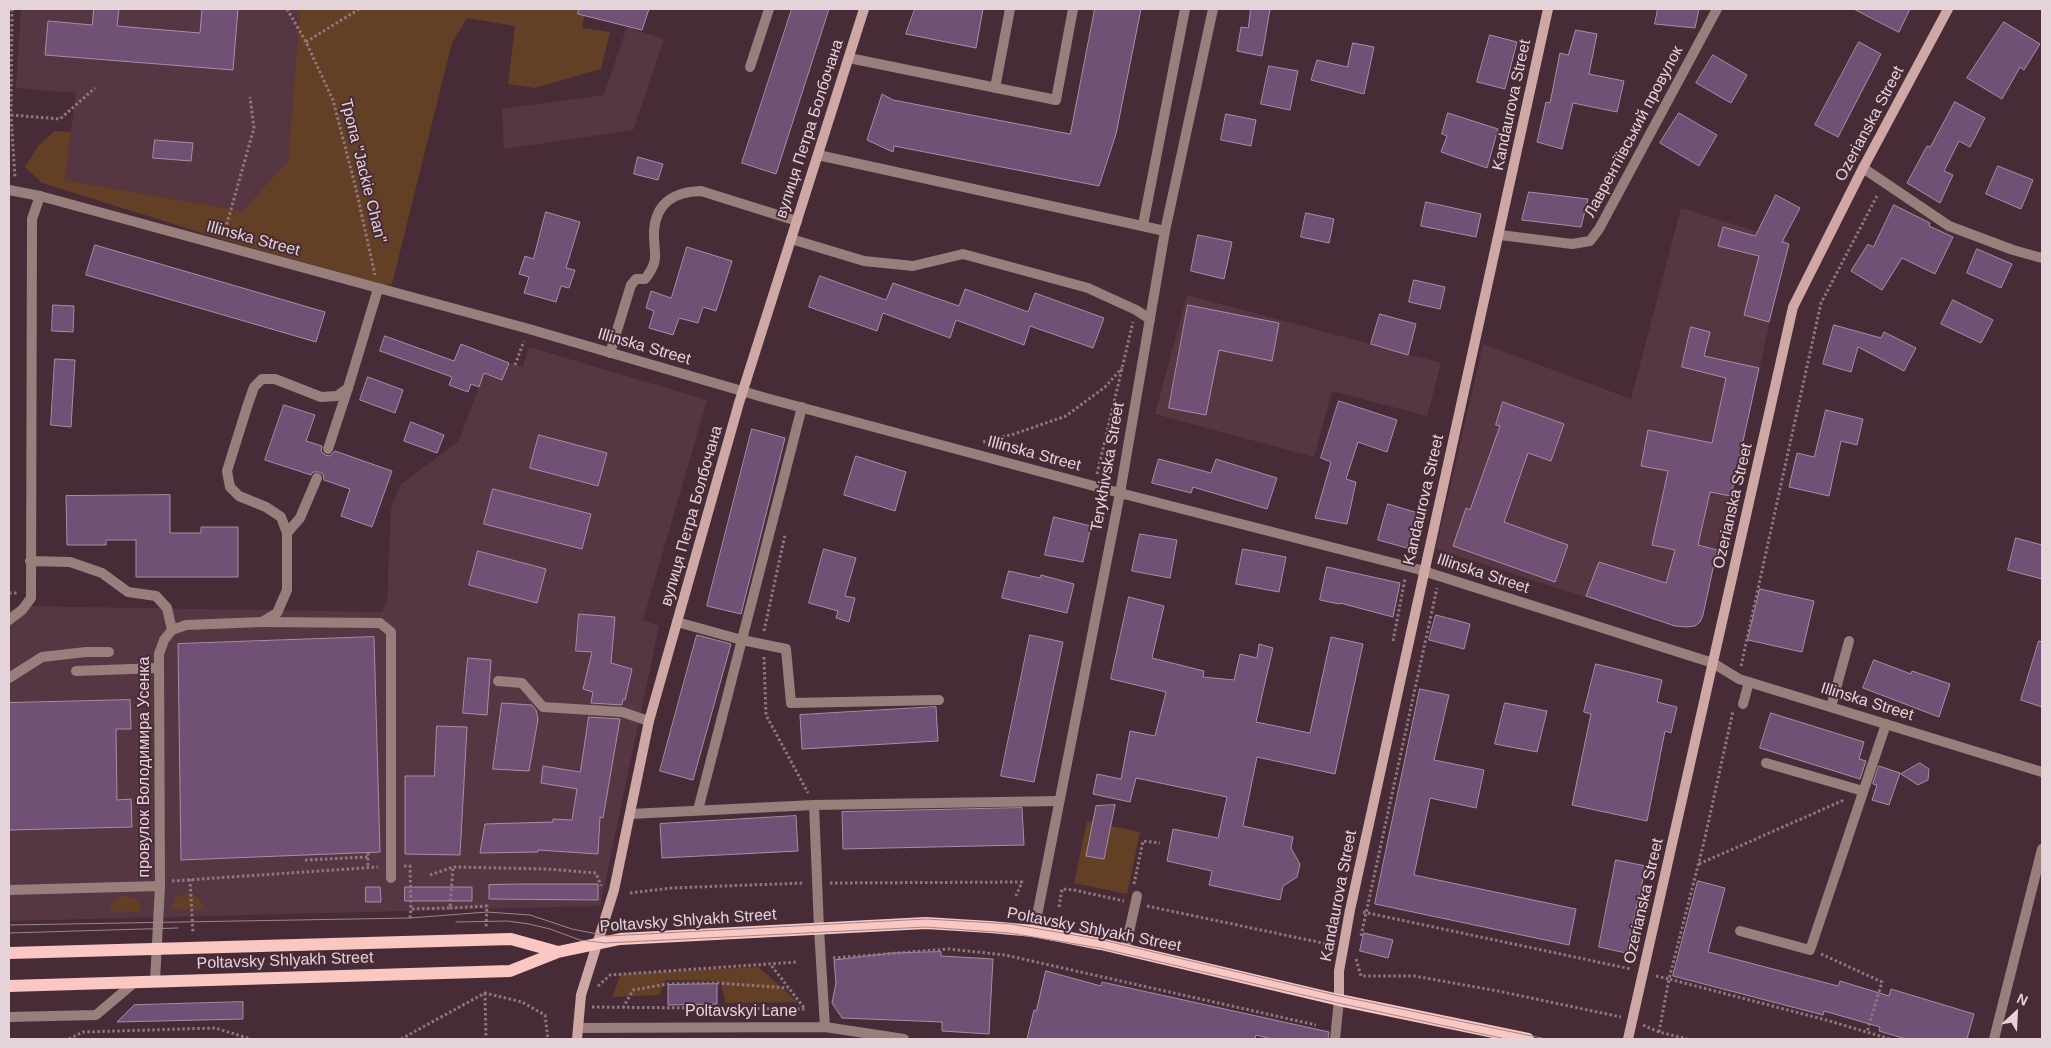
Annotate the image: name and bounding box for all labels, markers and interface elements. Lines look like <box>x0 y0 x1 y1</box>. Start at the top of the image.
street label: вулиця Петра Болбочана <box>772 37 848 221</box>
street label: Kandaurova Street <box>1489 38 1535 172</box>
street label: Лаврентіївський провулок <box>1581 43 1687 221</box>
street label: Ozerianska Street <box>1831 63 1909 185</box>
street label: Тропа "Jackie Chan" <box>336 97 390 245</box>
street label: Illinska Street <box>204 217 302 261</box>
street label: Illinska Street <box>595 325 693 369</box>
street label: Terykhivska Street <box>1087 401 1129 533</box>
street label: вулиця Петра Болбочана <box>657 424 727 608</box>
street label: Illinska Street <box>985 432 1083 476</box>
street label: Kandaurova Street <box>1400 433 1448 567</box>
street label: Ozerianska Street <box>1709 441 1757 571</box>
street label: Illinska Street <box>1434 550 1532 598</box>
street label: провулок Володимира Усенка <box>135 657 155 877</box>
street label: Illinska Street <box>1818 679 1916 725</box>
street label: Kandaurova Street <box>1317 829 1361 963</box>
street label: Ozerianska Street <box>1620 836 1668 966</box>
street label: Poltavsky Shlyakh Street <box>1005 904 1183 956</box>
street label: Poltavsky Shlyakh Street <box>599 905 777 937</box>
street label: Poltavsky Shlyakh Street <box>196 948 374 974</box>
north arrow <box>1991 988 2041 1038</box>
text: N <box>2014 990 2030 1009</box>
street label: Poltavskyi Lane <box>685 1002 797 1022</box>

